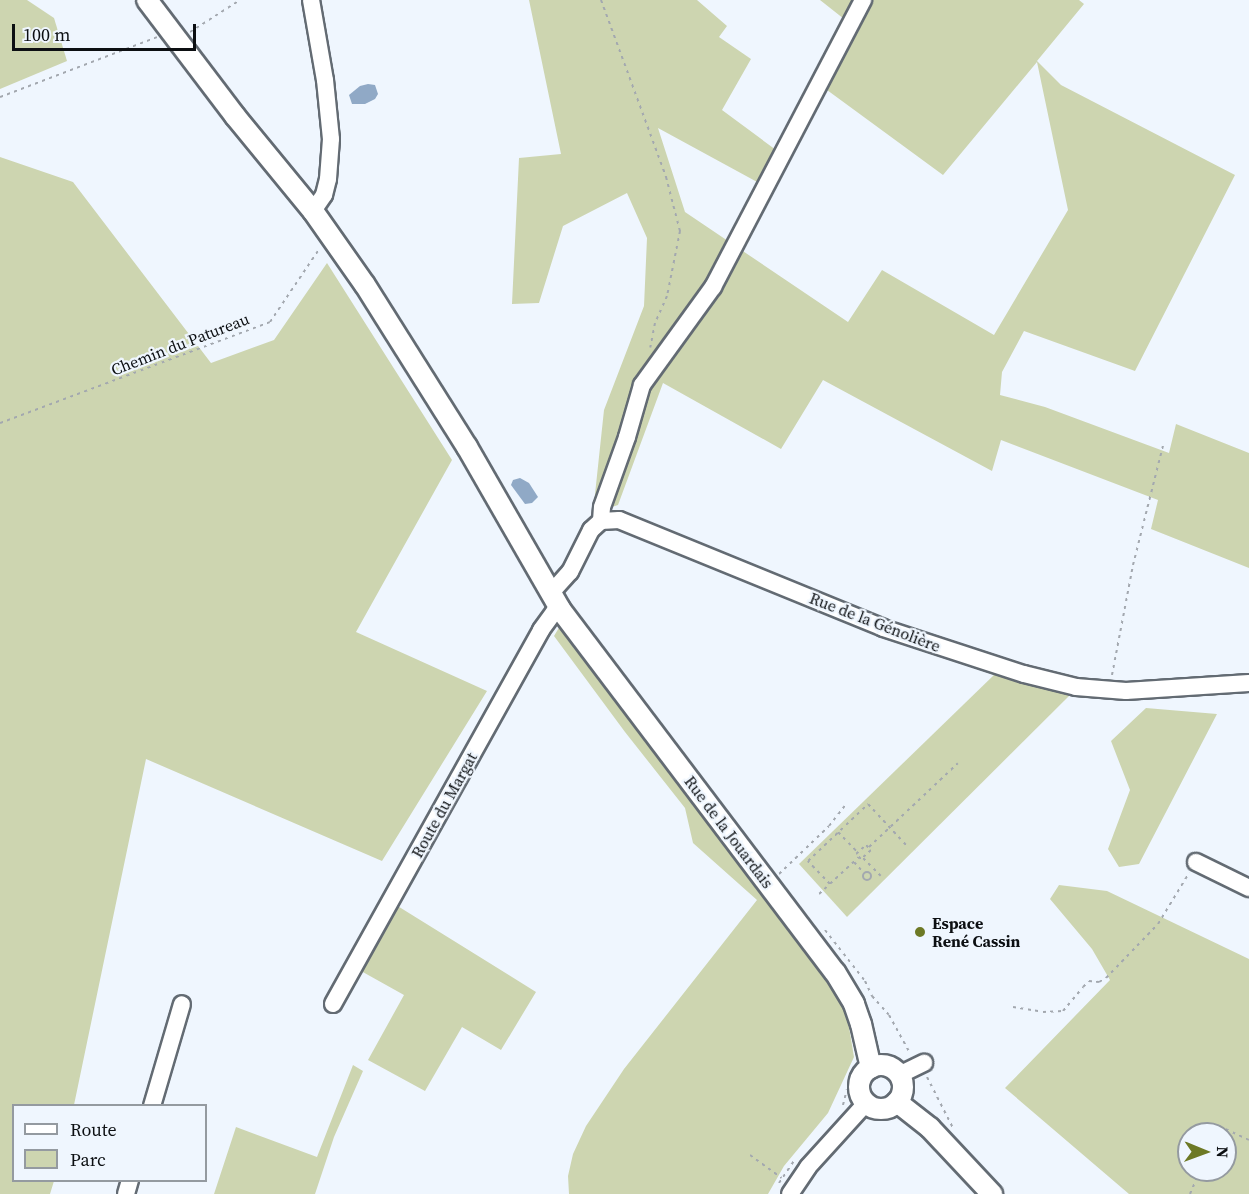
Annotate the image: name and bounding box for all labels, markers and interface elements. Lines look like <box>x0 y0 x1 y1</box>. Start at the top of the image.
scale bar <box>15 12 200 50</box>
text: 100 m <box>23 22 70 47</box>
street label: Chemin du Patureau <box>108 309 252 379</box>
street label: Rue de la Génolière <box>807 588 943 656</box>
street label: Route du Margat <box>407 749 481 861</box>
street label: Rue de la Jouardais <box>680 772 778 892</box>
place label: Espace René Cassin <box>932 913 1020 951</box>
marker: Espace René Cassin <box>913 925 927 939</box>
legend <box>12 1104 207 1182</box>
text: Route <box>70 1117 117 1142</box>
north arrow <box>1177 1122 1237 1182</box>
text: N <box>1212 1146 1234 1158</box>
text: Parc <box>70 1147 106 1172</box>

